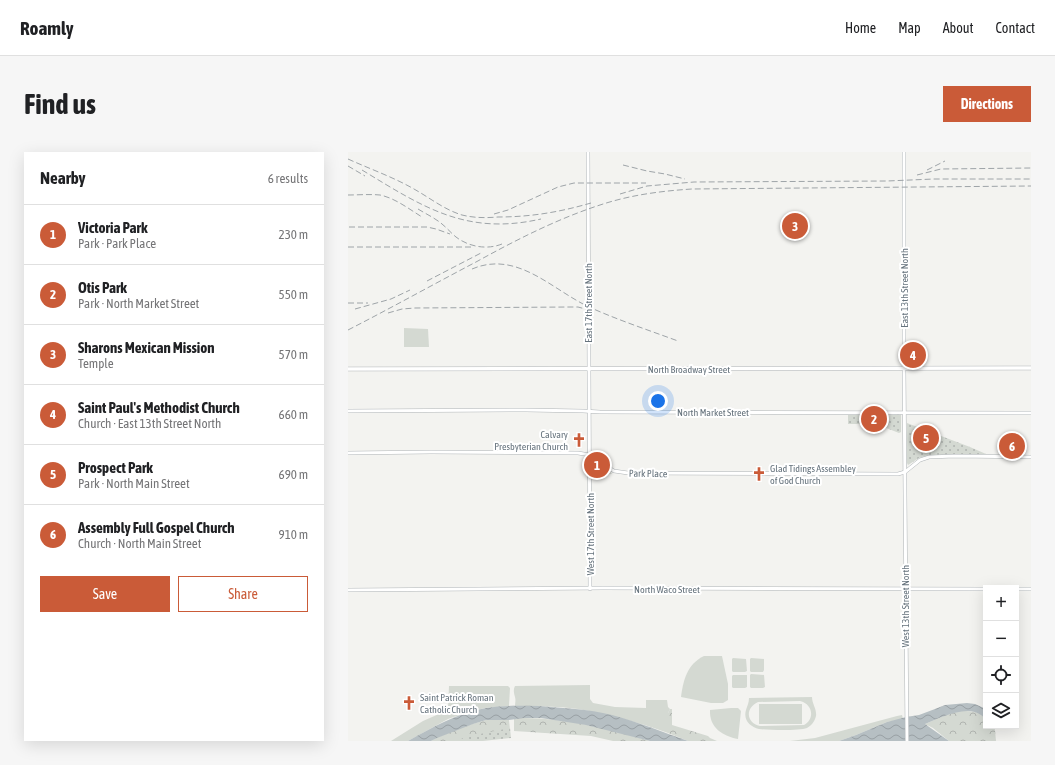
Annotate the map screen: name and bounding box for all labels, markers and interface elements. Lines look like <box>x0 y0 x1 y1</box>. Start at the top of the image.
text: Roamly <box>20 17 74 39</box>
text: Home <box>845 20 876 36</box>
text: Map <box>898 20 921 36</box>
text: About <box>943 20 974 36</box>
text: Contact <box>996 20 1035 36</box>
button: Directions <box>943 86 1031 122</box>
text: Find us <box>24 88 96 120</box>
text: Nearby <box>40 168 86 188</box>
text: 6 results <box>268 171 308 186</box>
pin: 3 <box>782 211 808 241</box>
text: Victoria Park <box>78 219 148 236</box>
text: 1 <box>50 227 56 242</box>
text: 230 m <box>279 227 308 242</box>
text: Park · Park Place <box>78 236 156 251</box>
street label: East 13th Street North <box>899 248 910 328</box>
street label: East 17th Street North <box>583 263 594 343</box>
text: Otis Park <box>78 279 127 296</box>
text: 2 <box>50 287 56 302</box>
text: 550 m <box>279 287 308 302</box>
text: Park · North Market Street <box>78 296 199 311</box>
text: Sharons Mexican Mission <box>78 339 215 356</box>
pin: 4 <box>900 340 926 370</box>
text: 3 <box>50 347 56 362</box>
text: 570 m <box>279 347 308 362</box>
text: Temple <box>78 356 114 371</box>
street label: North Broadway Street <box>648 364 730 375</box>
your location <box>648 391 668 411</box>
text: Saint Paul's Methodist Church <box>78 399 240 416</box>
pin: 2 <box>861 404 887 434</box>
text: 4 <box>50 407 56 422</box>
text: 660 m <box>279 407 308 422</box>
street label: North Market Street <box>677 407 749 418</box>
text: Church · East 13th Street North <box>78 416 221 431</box>
pin: 5 <box>913 423 939 453</box>
place label: Calvary Presbyterian Church <box>494 429 568 452</box>
pin: 6 <box>999 431 1025 461</box>
church icon: Calvary Presbyterian Church <box>571 432 587 448</box>
pin: 1 <box>584 450 610 480</box>
text: Prospect Park <box>78 459 153 476</box>
place label: Glad Tidings Assembley of God Church <box>770 463 856 486</box>
church icon: Glad Tidings Assembley of God Church <box>751 466 767 482</box>
text: 5 <box>50 467 56 482</box>
text: 690 m <box>279 467 308 482</box>
street label: Park Place <box>629 468 668 479</box>
text: Park · North Main Street <box>78 476 190 491</box>
street label: West 17th Street North <box>585 493 596 575</box>
text: Assembly Full Gospel Church <box>78 519 235 536</box>
text: 6 <box>50 527 56 542</box>
text: 910 m <box>279 527 308 542</box>
text: Church · North Main Street <box>78 536 201 551</box>
street label: West 13th Street North <box>900 565 911 647</box>
button: Save <box>40 576 170 612</box>
button: Share <box>178 576 308 612</box>
street label: North Waco Street <box>634 584 700 595</box>
map controls <box>983 585 1019 729</box>
button: + <box>983 585 1019 621</box>
button: − <box>983 621 1019 657</box>
button: locate <box>983 657 1019 693</box>
place label: Saint Patrick Roman Catholic Church <box>420 692 494 715</box>
button: layers <box>983 693 1019 729</box>
church icon: Saint Patrick Roman Catholic Church <box>401 695 417 711</box>

